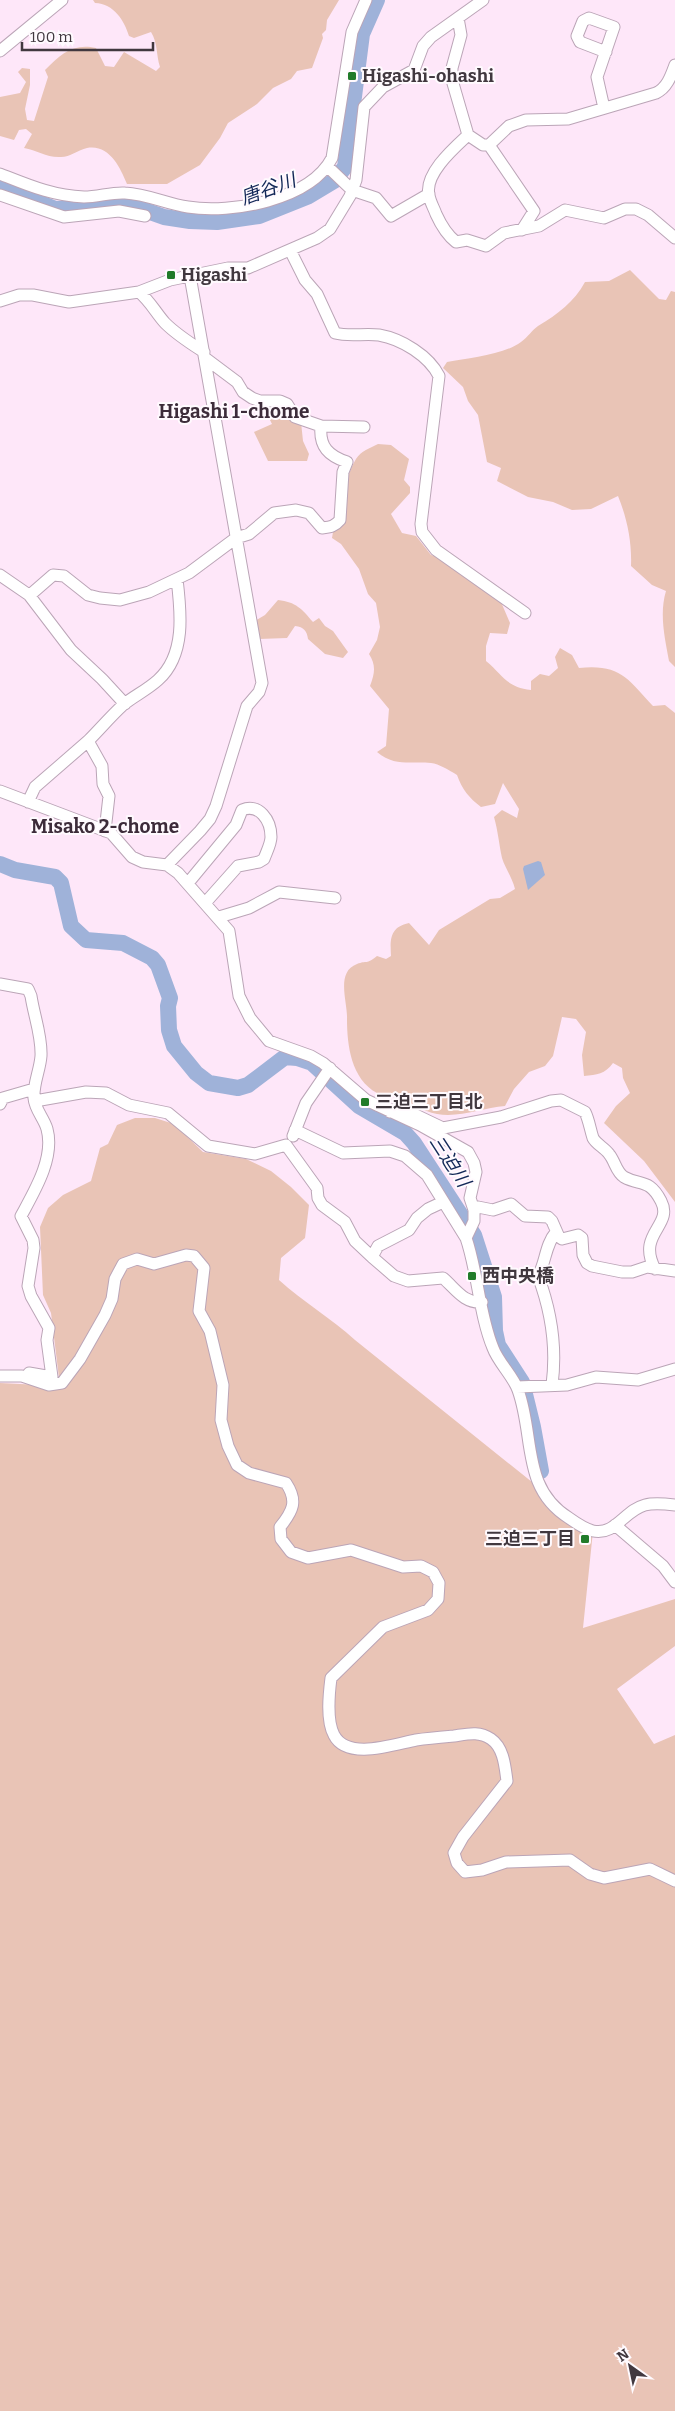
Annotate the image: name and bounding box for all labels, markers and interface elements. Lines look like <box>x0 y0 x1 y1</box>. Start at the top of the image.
scale bar <box>22 20 154 52</box>
text: 100 m <box>30 28 73 46</box>
place label: Higashi-ohashi <box>362 65 494 87</box>
marker: Higashi-ohashi <box>346 70 358 82</box>
water label: 唐谷川 <box>237 168 301 210</box>
place label: Higashi <box>181 264 247 286</box>
marker: Higashi <box>165 269 177 281</box>
district label: Higashi 1-chome <box>158 400 310 423</box>
district label: Misako 2-chome <box>31 815 179 838</box>
place label: 三迫三丁目北 <box>375 1091 483 1113</box>
marker: 三迫三丁目北 <box>359 1096 371 1108</box>
water label: 三迫川 <box>425 1131 476 1193</box>
place label: 西中央橋 <box>482 1265 554 1287</box>
marker: 西中央橋 <box>466 1270 478 1282</box>
place label: 三迫三丁目 <box>485 1528 575 1550</box>
marker: 三迫三丁目 <box>579 1533 591 1545</box>
north arrow <box>605 2341 655 2391</box>
text: N <box>614 2345 633 2366</box>

